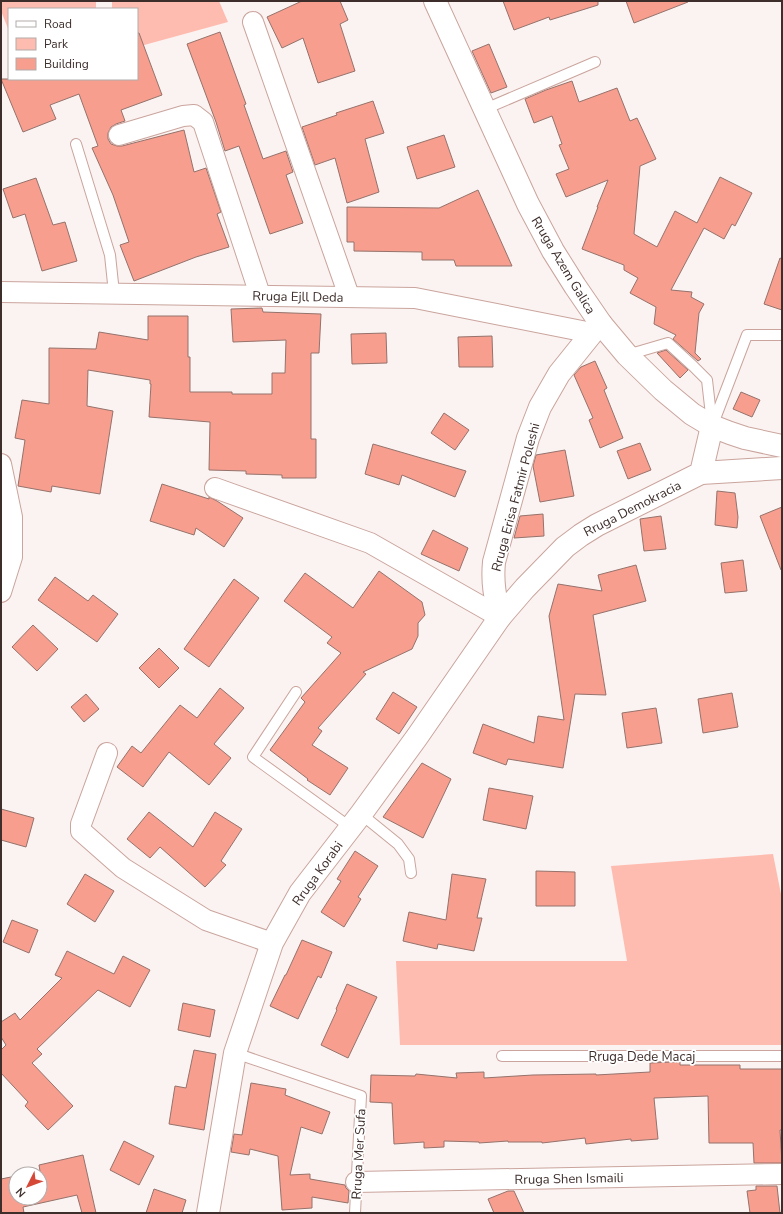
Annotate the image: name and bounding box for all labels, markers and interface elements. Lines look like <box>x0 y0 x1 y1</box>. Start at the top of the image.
legend <box>8 8 138 80</box>
text: Road <box>44 16 72 32</box>
text: Park <box>44 36 69 52</box>
text: Building <box>44 56 89 72</box>
street label: Rruga Azem Galica <box>527 213 600 318</box>
street label: Rruga Ejll Deda <box>252 287 344 307</box>
street label: Rruga Erisa Fatmir Poleshi <box>487 421 544 574</box>
street label: Rruga Demokracia <box>581 477 684 541</box>
street label: Rruga Korabi <box>288 838 347 910</box>
street label: Rruga Dede Macaj <box>589 1048 695 1066</box>
street label: Rruga Mer Sufa <box>348 1108 370 1200</box>
north arrow <box>8 1166 48 1206</box>
street label: Rruga Shen Ismaili <box>514 1169 624 1189</box>
text: N <box>13 1184 29 1200</box>

